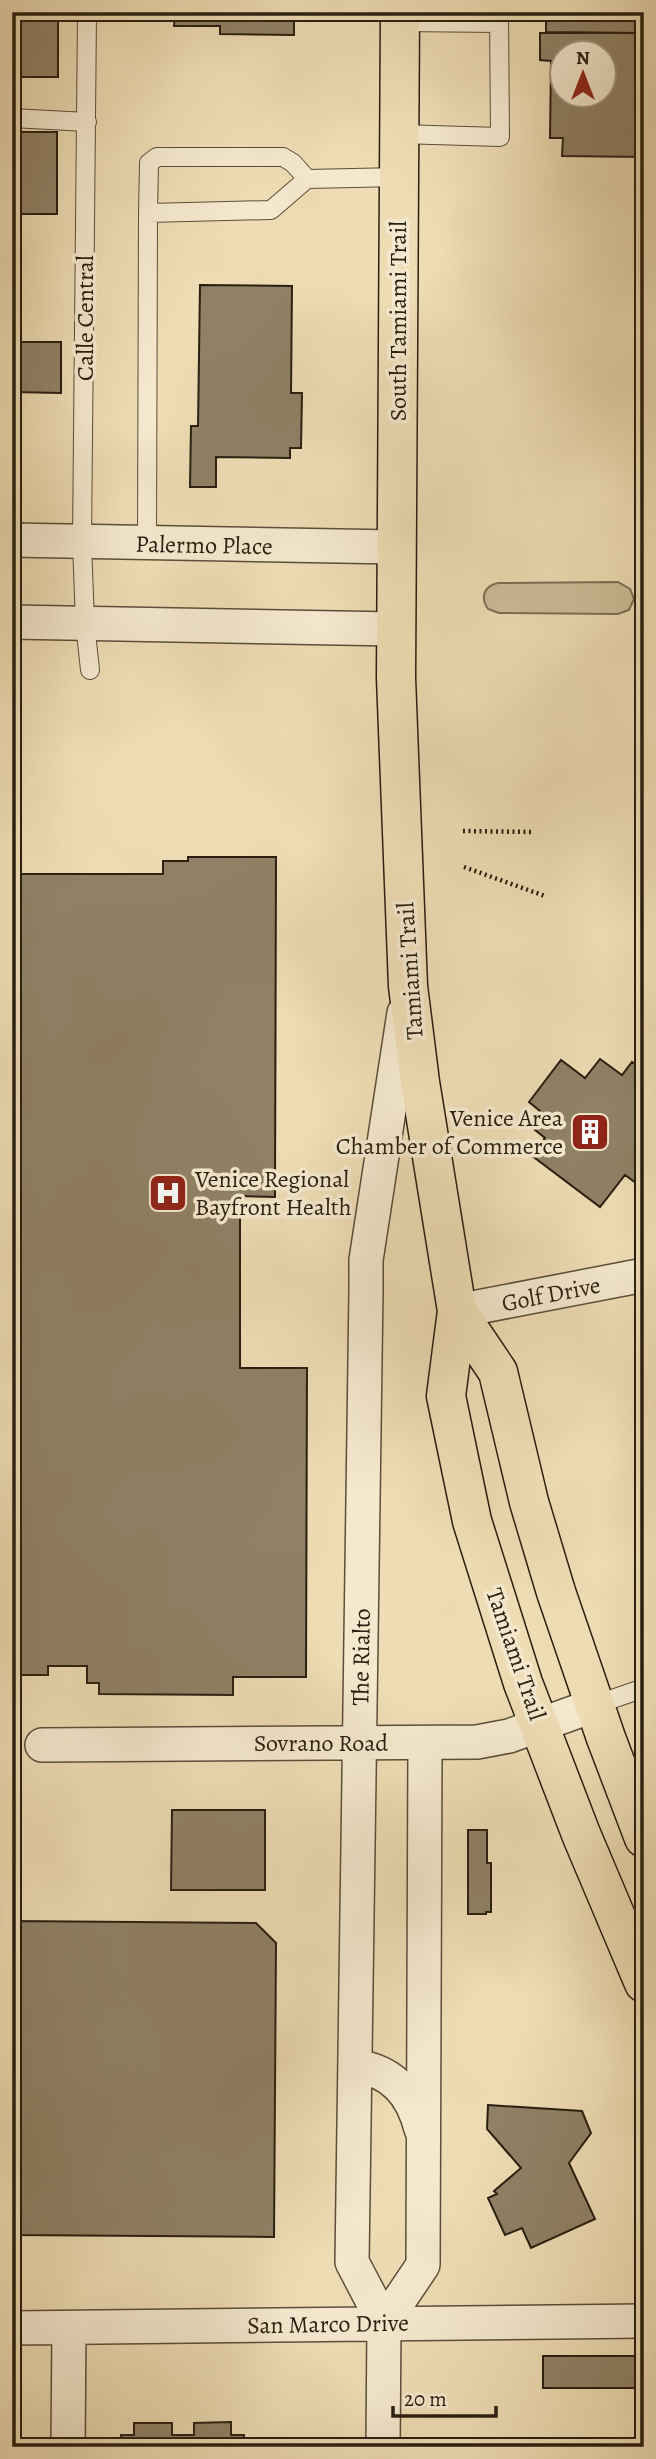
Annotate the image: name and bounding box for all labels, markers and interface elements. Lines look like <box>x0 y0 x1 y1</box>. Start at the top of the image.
north arrow <box>548 38 618 108</box>
text: N <box>576 45 590 71</box>
street label: South Tamiami Trail <box>382 221 414 421</box>
street label: Calle Central <box>69 255 101 381</box>
street label: Palermo Place <box>135 528 273 562</box>
street label: Tamiami Trail <box>389 901 431 1041</box>
place label: Venice Area Chamber of Commerce <box>336 1102 564 1162</box>
building icon: Venice Area Chamber of Commerce <box>569 1111 611 1153</box>
place label: Venice Regional Bayfront Health <box>194 1163 352 1223</box>
hospital icon: Venice Regional Bayfront Health <box>147 1172 189 1214</box>
street label: Golf Drive <box>499 1269 603 1319</box>
street label: Tamiami Trail <box>478 1584 554 1724</box>
street label: The Rialto <box>344 1608 378 1706</box>
street label: Sovrano Road <box>254 1727 388 1759</box>
street label: San Marco Drive <box>247 2307 409 2341</box>
scale bar <box>393 2375 497 2419</box>
text: 20 m <box>404 2385 447 2413</box>

